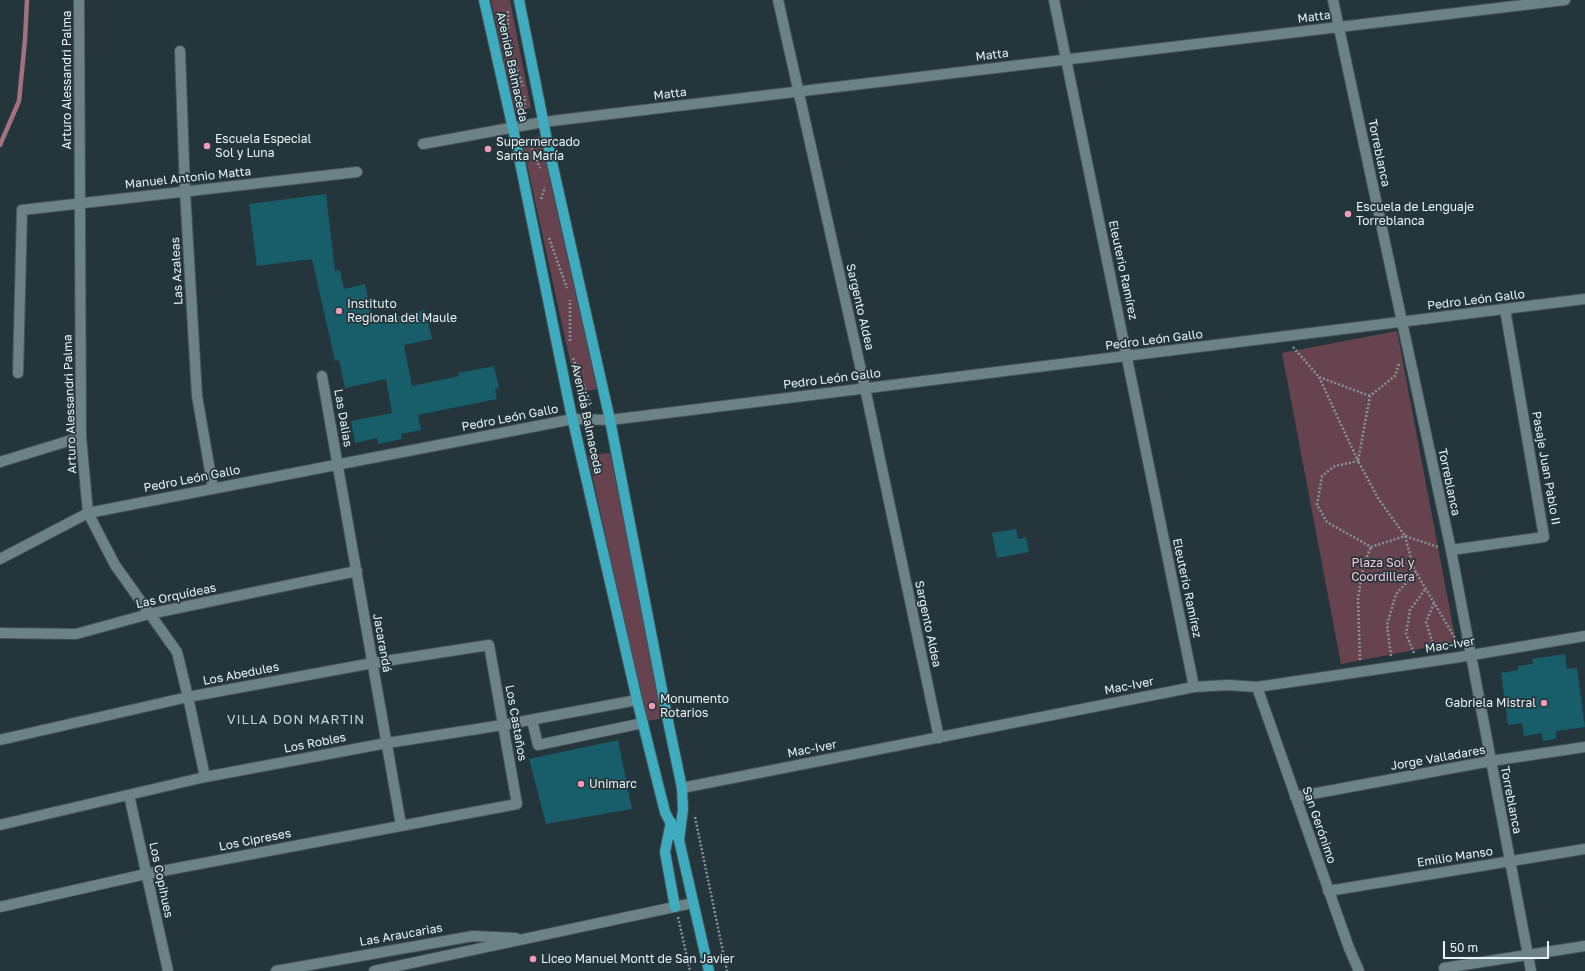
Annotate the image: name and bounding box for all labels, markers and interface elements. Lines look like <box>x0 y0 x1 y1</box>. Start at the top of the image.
street label: Matta <box>1297 8 1331 26</box>
street label: Arturo Alessandri Palma <box>60 10 74 150</box>
street label: Avenida Balmaceda <box>493 11 531 123</box>
street label: Matta <box>975 46 1009 64</box>
street label: Matta <box>653 85 687 103</box>
street label: Torreblanca <box>1365 118 1393 188</box>
place label: Escuela Especial Sol y Luna <box>215 132 311 160</box>
place label: Supermercado Santa María <box>496 135 580 163</box>
marker: Escuela Especial Sol y Luna <box>202 141 212 151</box>
marker: Supermercado Santa María <box>483 144 493 154</box>
street label: Manuel Antonio Matta <box>124 164 252 192</box>
place label: Escuela de Lenguaje Torreblanca <box>1356 200 1474 228</box>
marker: Escuela de Lenguaje Torreblanca <box>1343 209 1353 219</box>
street label: Eleuterio Ramírez <box>1105 219 1141 321</box>
street label: Las Azaleas <box>168 237 186 305</box>
street label: Sargento Aldea <box>843 262 877 352</box>
street label: Pedro León Gallo <box>1426 287 1526 313</box>
place label: Instituto Regional del Maule <box>347 297 457 325</box>
marker: Instituto Regional del Maule <box>334 306 344 316</box>
street label: Pedro León Gallo <box>1104 327 1204 353</box>
street label: Arturo Alessandri Palma <box>60 334 80 474</box>
street label: Avenida Balmaceda <box>568 363 606 475</box>
street label: Pedro León Gallo <box>782 366 882 392</box>
street label: Las Dalias <box>331 388 355 448</box>
street label: Pedro León Gallo <box>460 402 560 434</box>
street label: Pasaje Juan Pablo II <box>1529 410 1563 526</box>
street label: Torreblanca <box>1435 447 1463 517</box>
street label: Pedro León Gallo <box>142 463 242 495</box>
street label: Eleuterio Ramírez <box>1169 537 1205 639</box>
park label: Plaza Sol y Coordillera <box>1351 556 1415 584</box>
street label: Sargento Aldea <box>912 579 944 669</box>
street label: Las Orquídeas <box>134 580 218 612</box>
street label: Jacarandá <box>370 612 394 674</box>
street label: Mac-Iver <box>1424 634 1476 656</box>
street label: Los Abedules <box>202 660 280 688</box>
street label: Mac-Iver <box>1103 674 1155 698</box>
street label: Los Castaños <box>502 684 530 762</box>
place label: Monumento Rotarios <box>660 692 729 720</box>
place label: Gabriela Mistral <box>1445 696 1536 710</box>
marker: Gabriela Mistral <box>1539 698 1549 708</box>
marker: Monumento Rotarios <box>647 701 657 711</box>
district label: VILLA DON MARTIN <box>227 712 365 728</box>
street label: Los Robles <box>283 730 347 756</box>
street label: Mac-Iver <box>786 737 838 761</box>
street label: Jorge Valladares <box>1389 743 1487 773</box>
street label: Torreblanca <box>1497 765 1525 835</box>
place label: Unimarc <box>589 777 637 791</box>
marker: Unimarc <box>576 779 586 789</box>
street label: San Gerónimo <box>1299 785 1339 865</box>
street label: Los Cipreses <box>218 826 292 854</box>
street label: Los Copihues <box>146 841 176 919</box>
street label: Emilio Manso <box>1416 844 1494 870</box>
street label: Las Araucarias <box>358 921 444 949</box>
scale bar <box>1445 933 1551 959</box>
text: 50 m <box>1450 940 1478 955</box>
place label: Liceo Manuel Montt de San Javier <box>541 952 735 966</box>
marker: Liceo Manuel Montt de San Javier <box>528 954 538 964</box>

